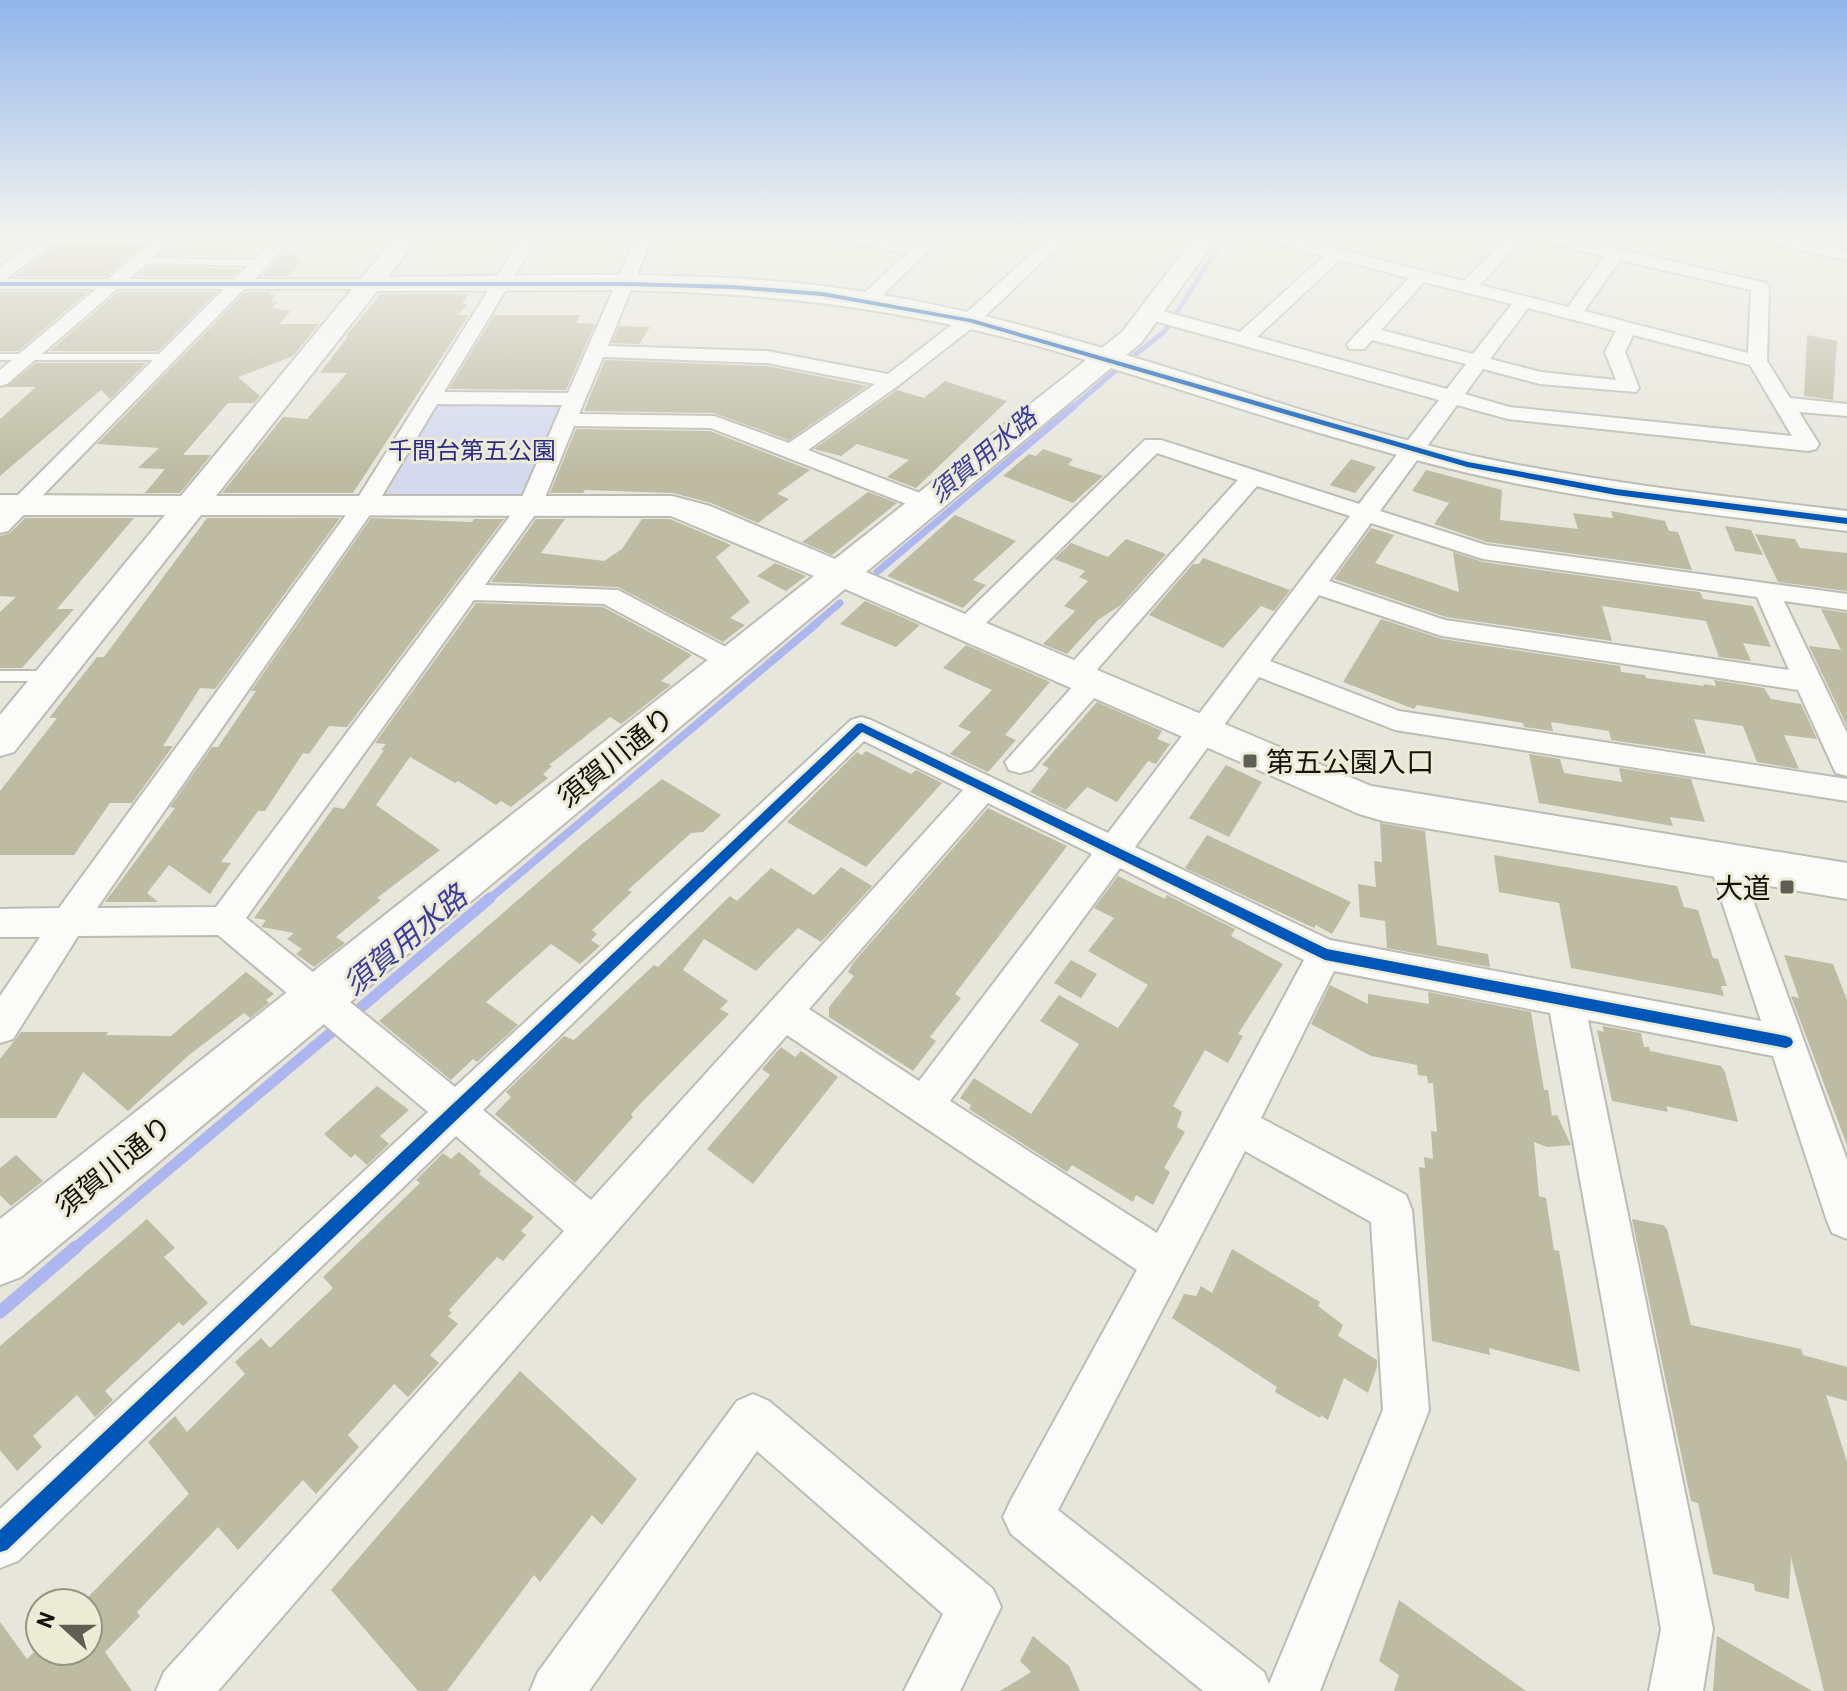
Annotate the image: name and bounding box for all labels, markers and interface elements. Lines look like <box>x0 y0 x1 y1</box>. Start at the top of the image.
water label: 須賀用水路 <box>922 399 1043 508</box>
park label: 千間台第五公園 <box>388 435 556 464</box>
street label: 須賀川通り <box>550 699 680 813</box>
place label: 第五公園入口 <box>1266 744 1434 778</box>
marker: 第五公園入口 <box>1241 752 1259 770</box>
place label: 大道 <box>1715 870 1771 904</box>
water label: 須賀用水路 <box>335 875 475 1001</box>
marker: 大道 <box>1778 878 1796 896</box>
street label: 須賀川通り <box>48 1108 178 1222</box>
north arrow <box>24 1587 104 1667</box>
text: N <box>30 1608 59 1631</box>

